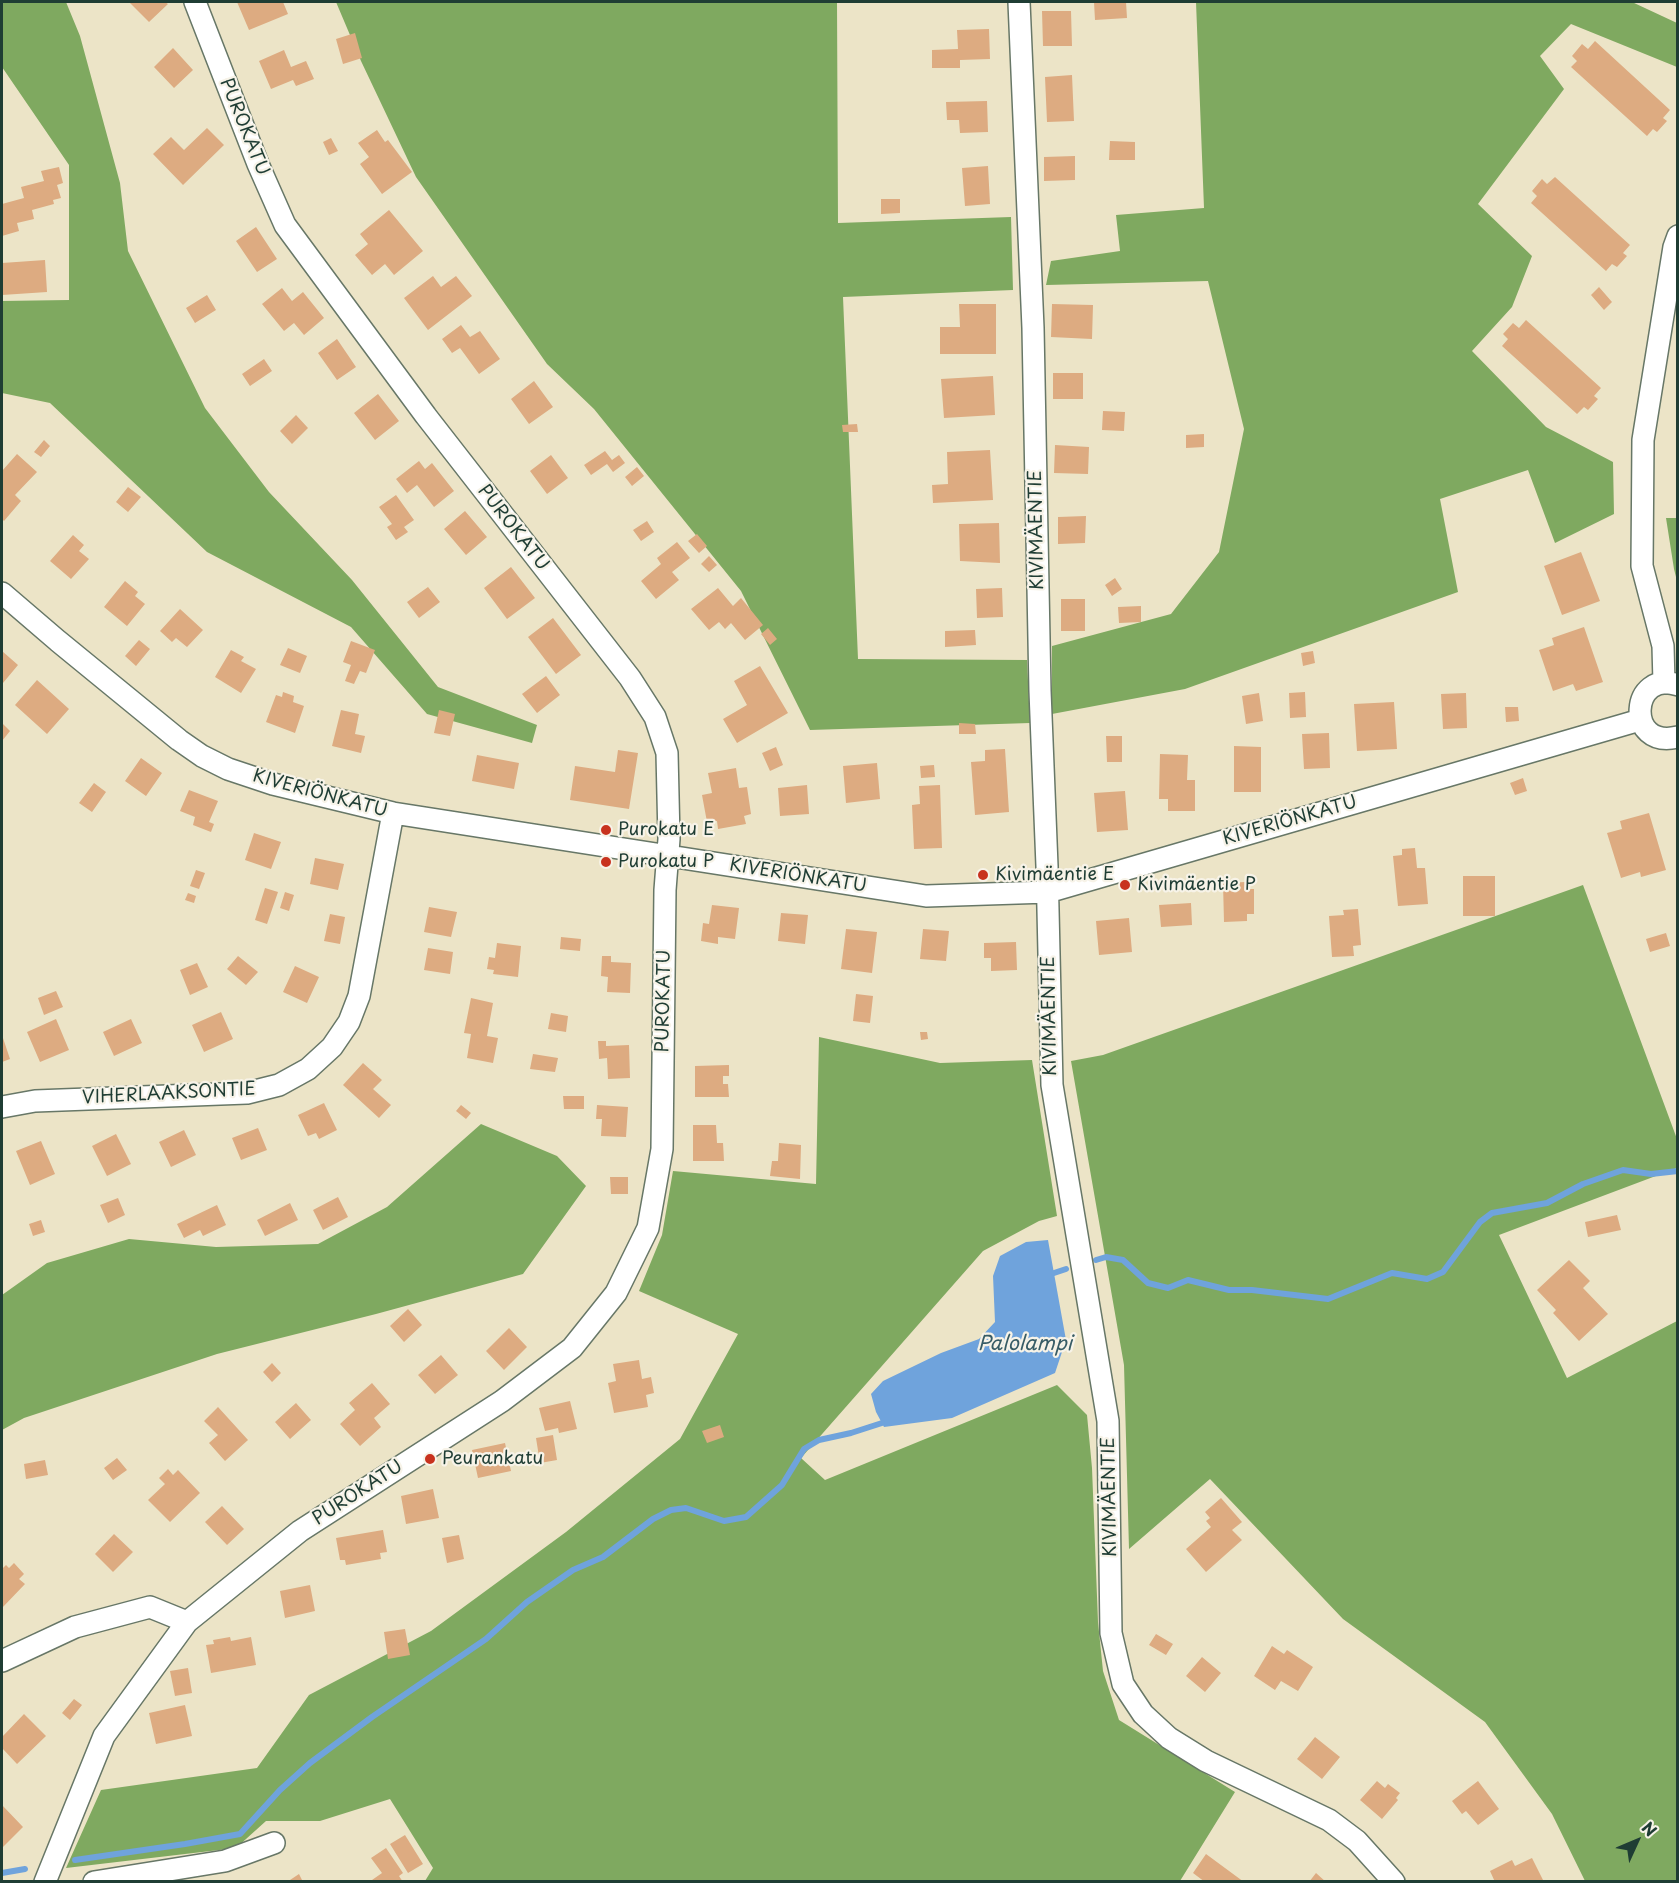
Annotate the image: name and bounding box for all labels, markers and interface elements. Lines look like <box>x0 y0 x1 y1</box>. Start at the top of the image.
street label: PUROKATU <box>215 75 273 179</box>
street label: KIVIMÄENTIE <box>1025 470 1049 590</box>
street label: PUROKATU <box>473 481 553 575</box>
street label: KIVERIÖNKATU <box>250 766 390 822</box>
street label: KIVERIÖNKATU <box>1220 792 1360 850</box>
place label: Purokatu E <box>618 819 714 841</box>
marker: Purokatu E <box>599 823 613 837</box>
place label: Purokatu P <box>618 851 714 873</box>
street label: KIVERIÖNKATU <box>728 854 868 898</box>
marker: Purokatu P <box>599 855 613 869</box>
place label: Kivimäentie E <box>995 864 1114 886</box>
marker: Kivimäentie E <box>976 868 990 882</box>
place label: Kivimäentie P <box>1137 874 1256 896</box>
marker: Kivimäentie P <box>1118 878 1132 892</box>
street label: PUROKATU <box>652 949 676 1053</box>
street label: KIVIMÄENTIE <box>1038 956 1062 1076</box>
street label: VIHERLAAKSONTIE <box>82 1079 256 1109</box>
water label: Palolampi <box>978 1332 1072 1356</box>
street label: KIVIMÄENTIE <box>1098 1437 1122 1557</box>
place label: Peurankatu <box>442 1448 543 1470</box>
marker: Peurankatu <box>423 1452 437 1466</box>
street label: PUROKATU <box>309 1456 407 1530</box>
north arrow <box>1607 1811 1667 1871</box>
text: N <box>1637 1816 1663 1841</box>

